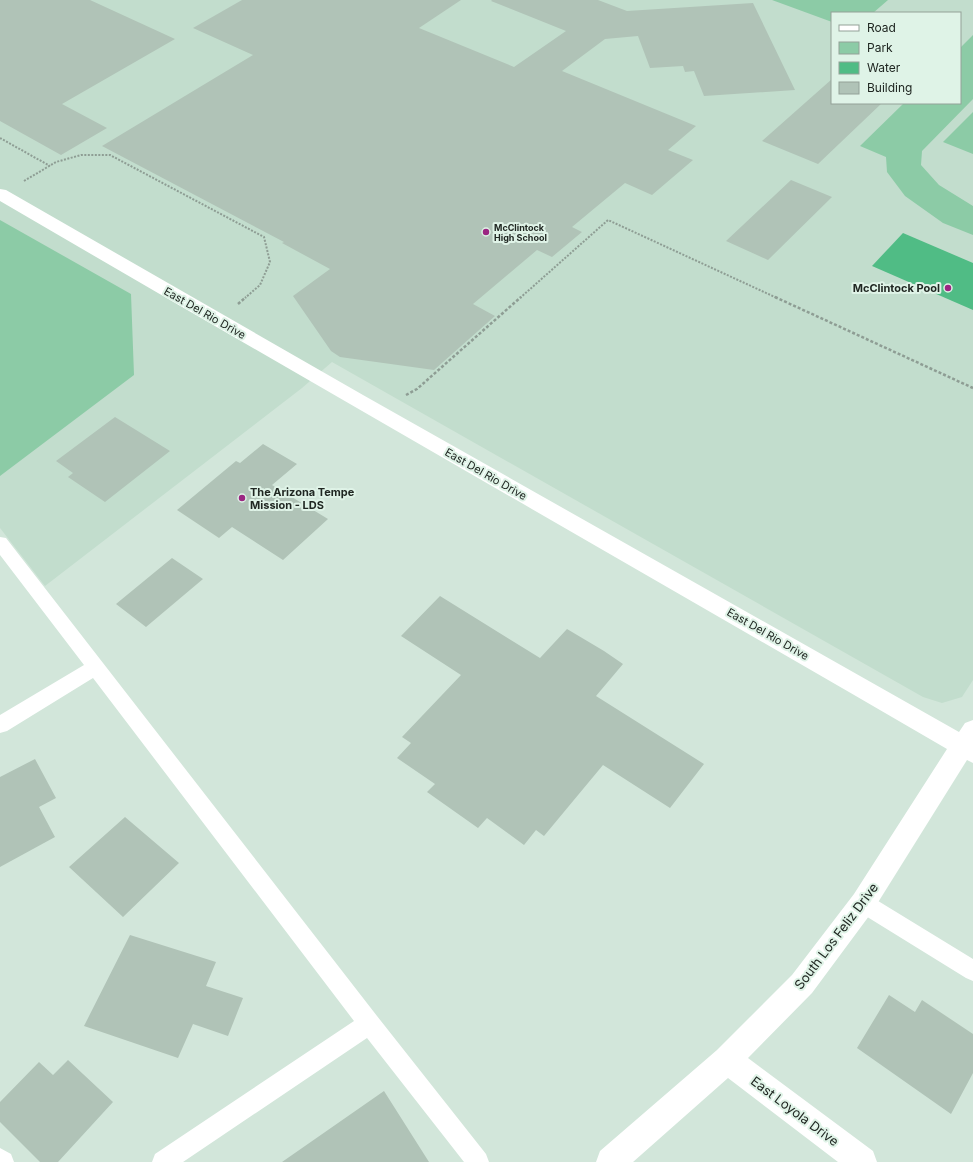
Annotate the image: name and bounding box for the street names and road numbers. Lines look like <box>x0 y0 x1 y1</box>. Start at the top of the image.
street label: East Del Rio Drive <box>162 284 248 342</box>
street label: East Del Rio Drive <box>443 445 529 503</box>
street label: East Del Rio Drive <box>725 605 811 663</box>
street label: South Los Feliz Drive <box>791 880 881 992</box>
street label: East Loyola Drive <box>748 1073 842 1149</box>

